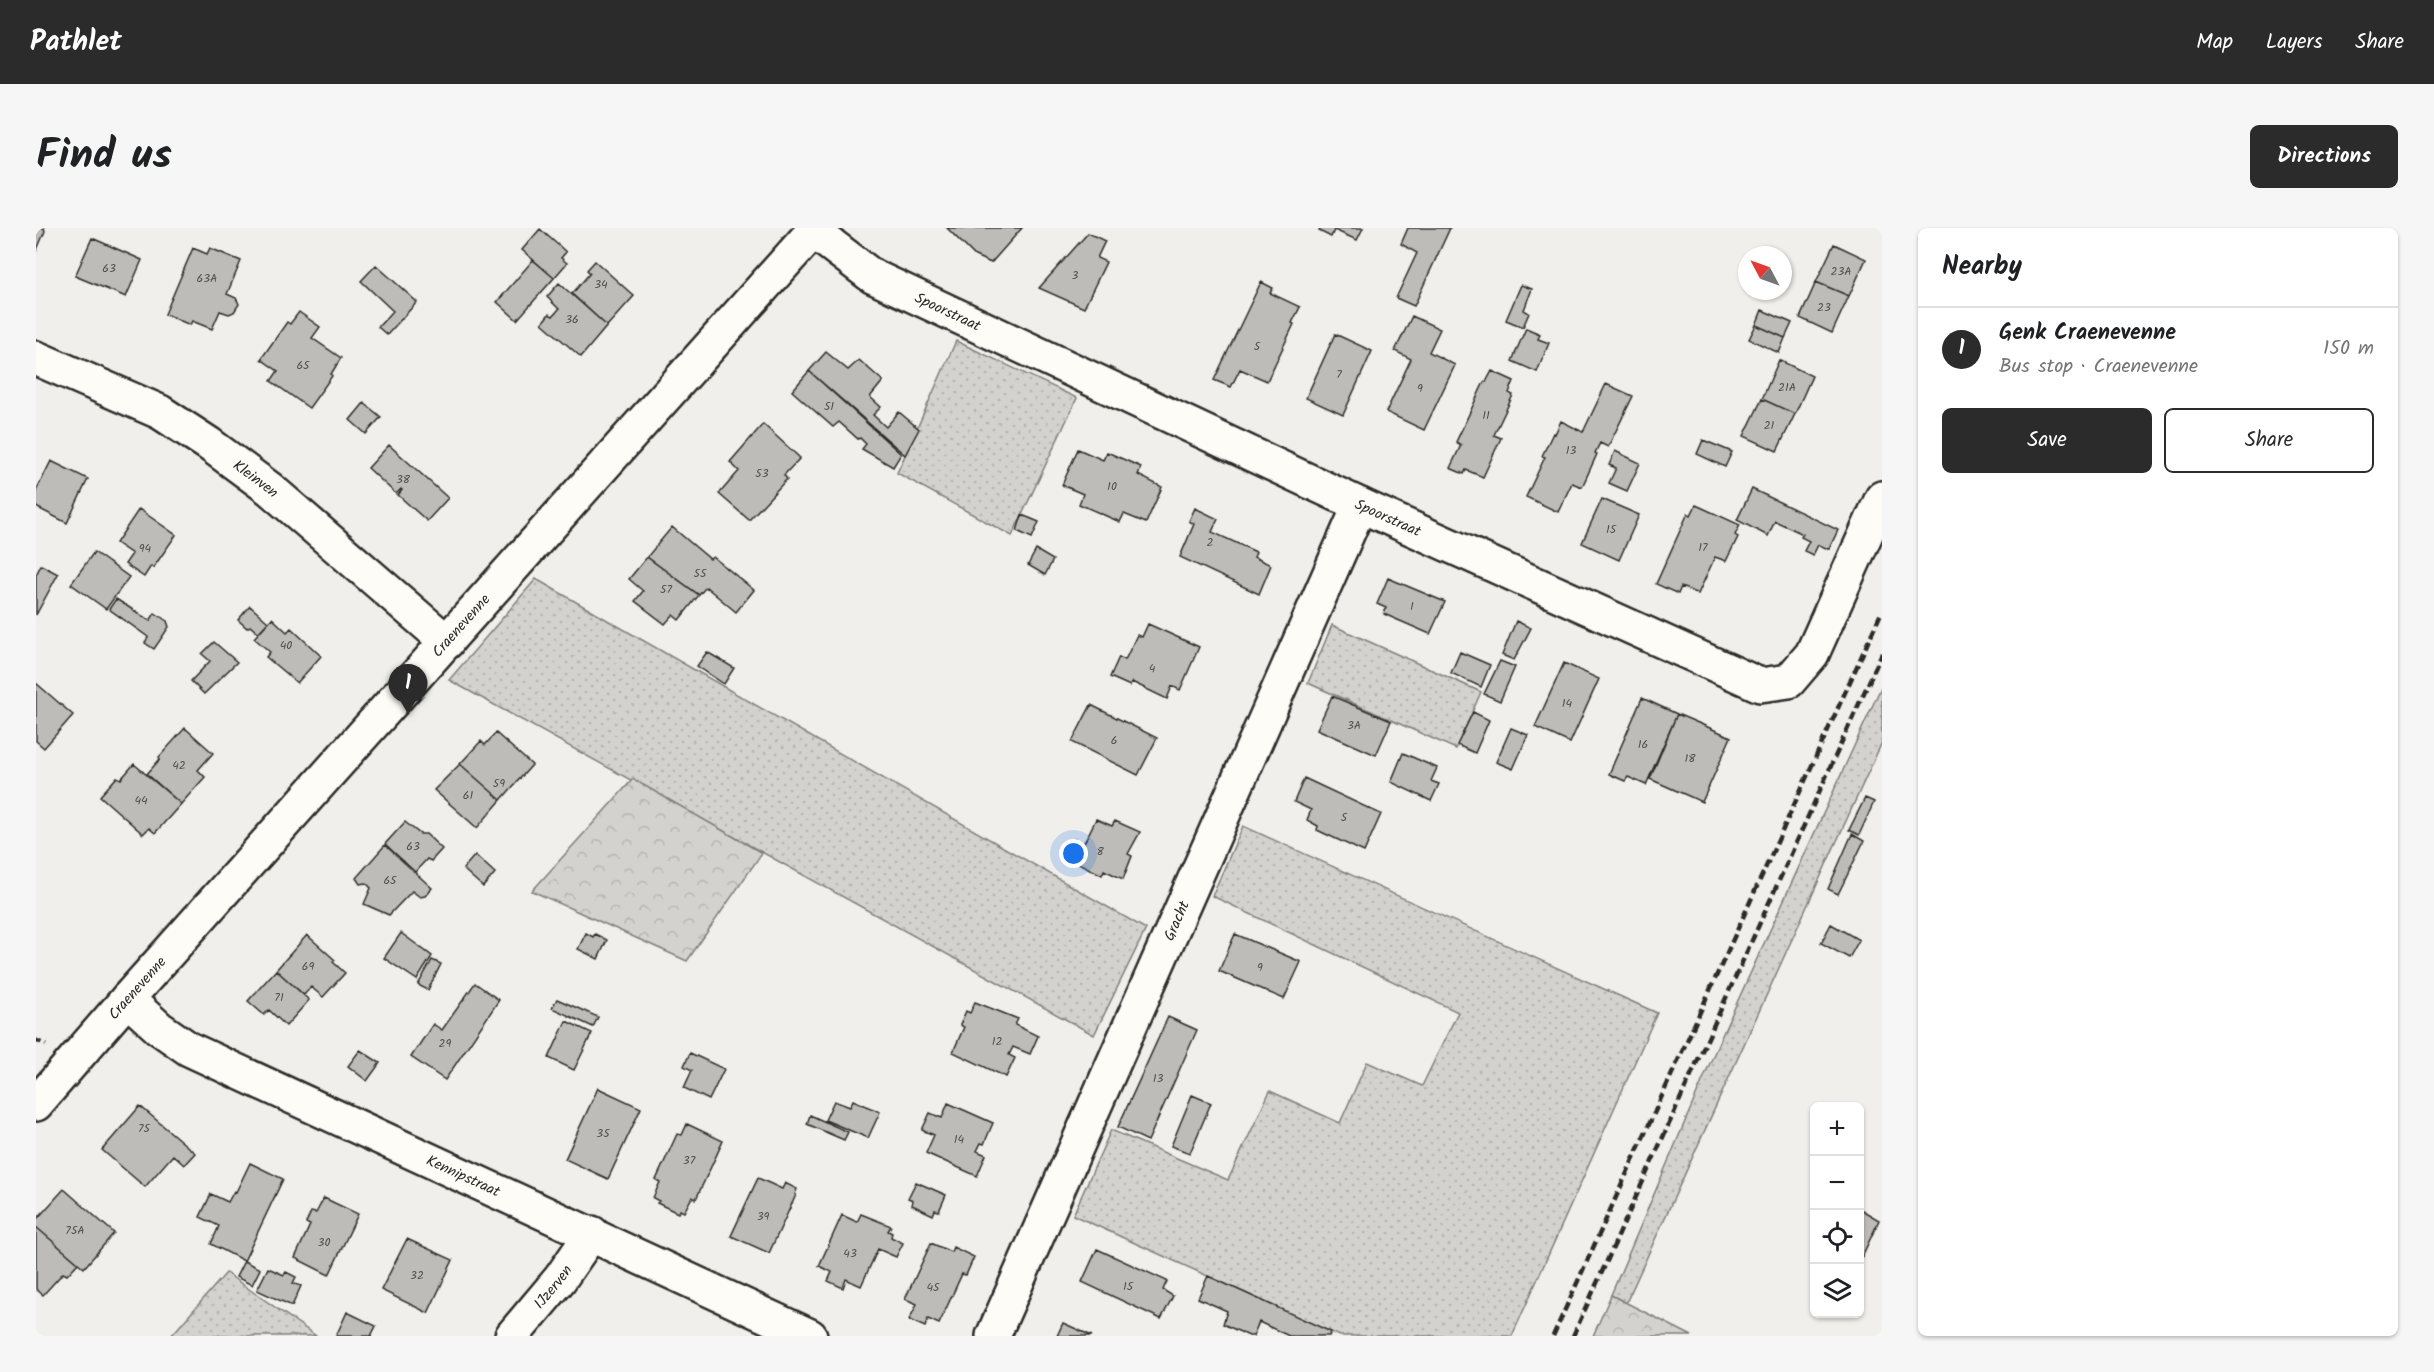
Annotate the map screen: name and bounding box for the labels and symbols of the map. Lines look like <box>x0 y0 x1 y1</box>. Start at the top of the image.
north arrow <box>1738 246 1792 300</box>
house number: 63 <box>102 259 116 278</box>
house number: 23A <box>1830 262 1852 281</box>
house number: 3 <box>1072 266 1079 285</box>
house number: 63A <box>197 269 217 288</box>
house number: 34 <box>594 275 608 294</box>
street label: Spoorstraat <box>910 287 985 338</box>
house number: 23 <box>1817 298 1831 317</box>
house number: 36 <box>565 310 579 329</box>
house number: 5 <box>1254 337 1262 356</box>
house number: 65 <box>296 356 311 375</box>
house number: 7 <box>1336 365 1342 384</box>
house number: 21A <box>1778 378 1796 397</box>
house number: 9 <box>1417 379 1423 398</box>
house number: 51 <box>824 397 834 416</box>
house number: 11 <box>1482 406 1490 425</box>
house number: 21 <box>1764 416 1775 435</box>
house number: 13 <box>1566 441 1576 460</box>
street label: Kleinven <box>227 454 284 504</box>
house number: 53 <box>755 464 769 483</box>
house number: 38 <box>396 470 411 489</box>
house number: 10 <box>1107 477 1117 496</box>
street label: Spoorstraat <box>1350 493 1425 544</box>
house number: 15 <box>1606 520 1618 539</box>
house number: 2 <box>1207 533 1214 552</box>
house number: 17 <box>1698 538 1708 557</box>
house number: 94 <box>139 539 152 558</box>
house number: 55 <box>694 564 708 583</box>
house number: 57 <box>660 580 672 599</box>
street label: Craenevenne <box>427 589 497 663</box>
house number: 1 <box>1410 597 1414 616</box>
house number: 40 <box>280 636 292 655</box>
house number: 4 <box>1149 659 1156 678</box>
pin: 1 <box>388 664 428 714</box>
house number: 14 <box>1562 694 1573 713</box>
house number: 3A <box>1347 716 1361 735</box>
house number: 6 <box>1111 731 1117 750</box>
house number: 16 <box>1638 735 1648 754</box>
house number: 18 <box>1685 749 1696 768</box>
house number: 42 <box>172 756 186 775</box>
house number: 59 <box>493 774 505 793</box>
house number: 61 <box>463 786 473 805</box>
house number: 44 <box>134 791 148 810</box>
house number: 5 <box>1341 808 1349 827</box>
house number: 63 <box>406 837 420 856</box>
your location <box>1059 839 1088 868</box>
house number: 8 <box>1096 842 1104 861</box>
house number: 65 <box>383 871 398 890</box>
street label: Gracht <box>1158 897 1197 945</box>
street label: Craenevenne <box>103 951 173 1026</box>
house number: 69 <box>302 957 314 976</box>
house number: 9 <box>1257 958 1263 977</box>
house number: 71 <box>274 988 284 1007</box>
house number: 12 <box>992 1032 1002 1051</box>
house number: 29 <box>439 1034 452 1053</box>
house number: 13 <box>1153 1069 1163 1088</box>
house number: 75 <box>138 1119 152 1138</box>
house number: 35 <box>596 1124 611 1143</box>
house number: 14 <box>954 1130 965 1149</box>
street label: Kennipstraat <box>422 1149 504 1204</box>
house number: 37 <box>683 1151 696 1170</box>
house number: 39 <box>757 1207 769 1226</box>
house number: 75A <box>65 1221 85 1240</box>
house number: 30 <box>318 1233 330 1252</box>
house number: 43 <box>843 1244 857 1263</box>
street label: IJzerven <box>528 1260 579 1315</box>
house number: 32 <box>410 1266 424 1285</box>
house number: 15 <box>1123 1277 1135 1296</box>
house number: 45 <box>926 1278 941 1297</box>

